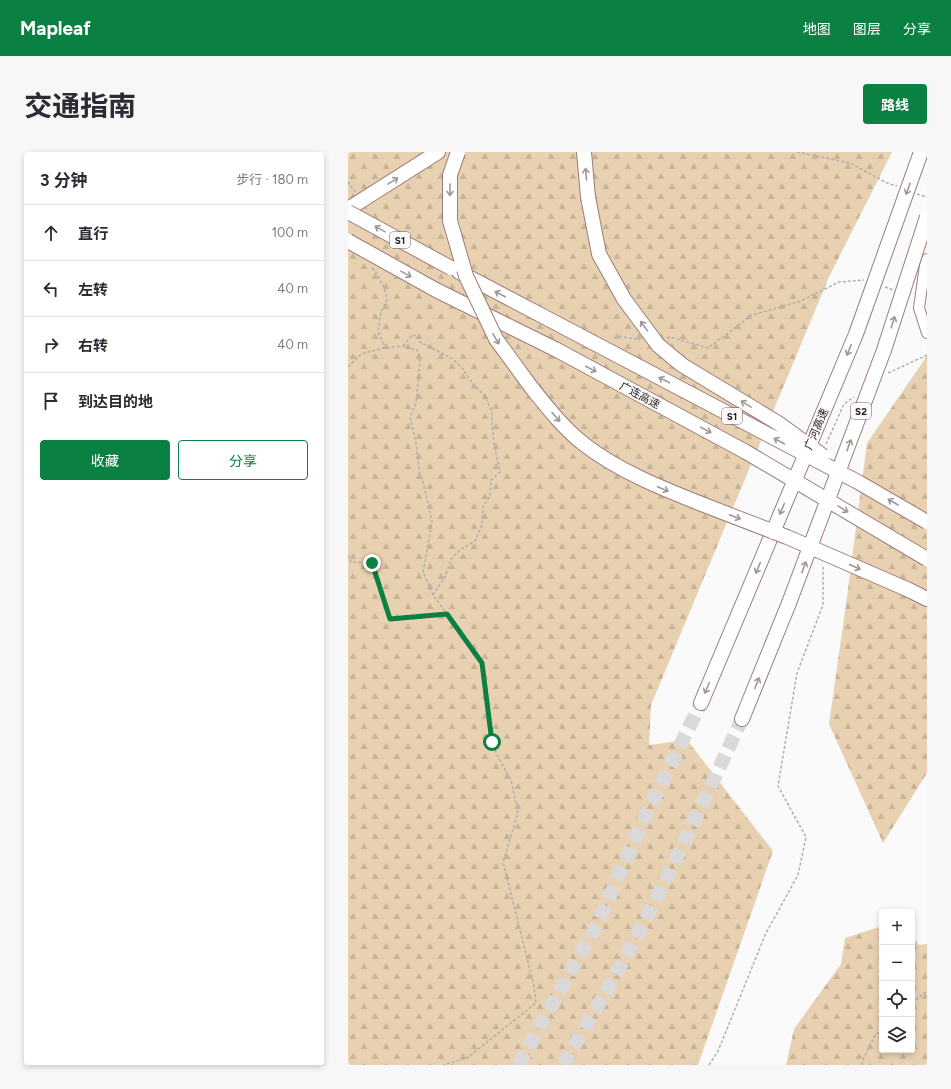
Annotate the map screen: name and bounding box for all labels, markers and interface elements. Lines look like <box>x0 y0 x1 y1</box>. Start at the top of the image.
text: Mapleaf <box>20 17 91 40</box>
text: 地图 <box>803 21 831 38</box>
text: 图层 <box>853 21 881 38</box>
text: 分享 <box>903 21 931 38</box>
button: 路线 <box>863 84 927 124</box>
text: 交通指南 <box>24 89 136 123</box>
one-way arrow <box>582 168 589 181</box>
text: 3 分钟 <box>40 170 88 190</box>
text: 步行 · 180 m <box>236 172 308 187</box>
one-way arrow <box>387 176 399 184</box>
one-way arrow <box>904 182 912 194</box>
one-way arrow <box>446 183 454 196</box>
icon: ahead <box>40 222 62 244</box>
text: 直行 <box>78 225 108 243</box>
text: 100 m <box>272 225 308 240</box>
one-way arrow <box>375 225 387 233</box>
road number: S1 <box>390 232 410 248</box>
one-way arrow <box>400 270 412 278</box>
icon: left <box>40 278 62 300</box>
text: 左转 <box>78 281 108 299</box>
text: 40 m <box>277 281 308 296</box>
one-way arrow <box>495 290 507 297</box>
one-way arrow <box>889 317 897 329</box>
one-way arrow <box>640 321 648 332</box>
one-way arrow <box>493 333 501 345</box>
icon: right <box>40 334 62 356</box>
text: 右转 <box>78 337 108 355</box>
text: 40 m <box>277 337 308 352</box>
one-way arrow <box>845 344 852 356</box>
one-way arrow <box>585 366 597 373</box>
one-way arrow <box>658 376 670 383</box>
street label: 广连高速 <box>617 379 662 412</box>
icon: arrive <box>40 390 62 412</box>
text: 到达目的地 <box>78 393 153 411</box>
one-way arrow <box>740 399 752 407</box>
road number: S2 <box>851 403 871 419</box>
street label: 广河高速 <box>802 406 831 452</box>
road number: S1 <box>722 408 742 424</box>
one-way arrow <box>551 411 560 421</box>
one-way arrow <box>700 427 712 435</box>
one-way arrow <box>773 436 785 444</box>
one-way arrow <box>845 439 853 451</box>
button: 收藏 <box>40 440 170 480</box>
button: 分享 <box>178 440 308 480</box>
one-way arrow <box>656 485 668 493</box>
one-way arrow <box>887 498 899 506</box>
one-way arrow <box>778 502 786 514</box>
one-way arrow <box>837 506 849 514</box>
one-way arrow <box>729 514 741 522</box>
route end <box>363 554 381 572</box>
one-way arrow <box>753 561 761 573</box>
one-way arrow <box>800 561 808 573</box>
one-way arrow <box>849 564 861 571</box>
one-way arrow <box>753 678 761 690</box>
one-way arrow <box>703 681 710 693</box>
route start <box>483 733 501 751</box>
map controls <box>879 909 915 1053</box>
button: + <box>879 909 915 945</box>
button: − <box>879 945 915 981</box>
button: locate <box>879 981 915 1017</box>
button: layers <box>879 1017 915 1053</box>

